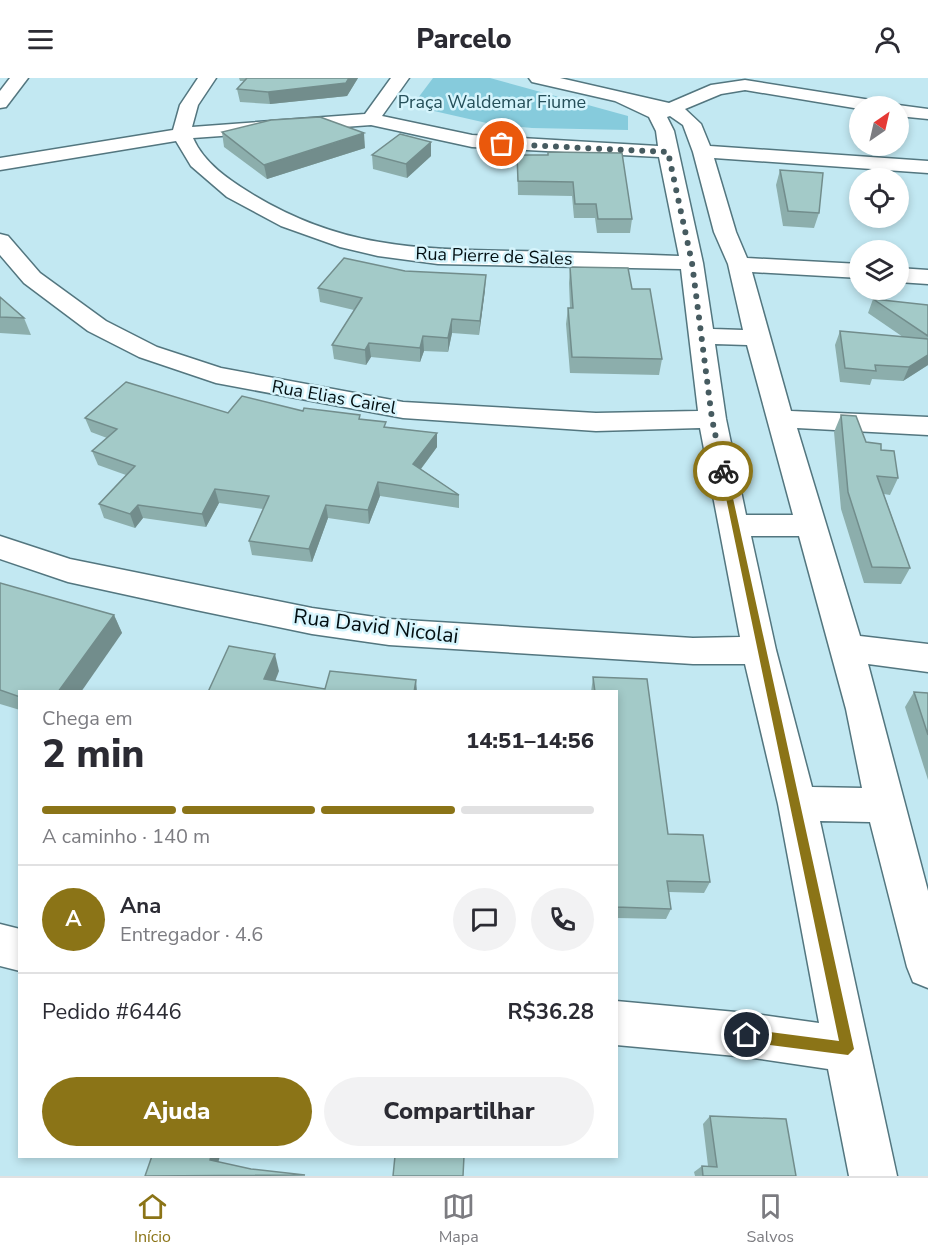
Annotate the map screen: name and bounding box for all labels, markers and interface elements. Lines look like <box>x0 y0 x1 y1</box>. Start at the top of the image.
text: Parcelo <box>416 21 512 58</box>
icon: menu <box>24 23 57 56</box>
icon: person <box>871 23 904 56</box>
park label: Praça Waldemar Fiume <box>398 90 586 114</box>
north arrow <box>849 96 909 156</box>
map controls <box>849 96 909 300</box>
pin <box>476 118 527 169</box>
icon: bag <box>485 127 518 160</box>
button: locate <box>849 168 909 228</box>
button: layers <box>849 240 909 300</box>
street label: Rua Pierre de Sales <box>415 241 573 271</box>
street label: Rua Elias Cairel <box>270 374 399 420</box>
courier <box>693 441 753 501</box>
icon: bike <box>707 455 740 488</box>
street label: Rua David Nicolai <box>292 602 460 650</box>
text: Chega em <box>42 705 133 732</box>
text: 14:51–14:56 <box>466 726 594 756</box>
text: 2 min <box>42 728 145 781</box>
text: A caminho · 140 m <box>42 823 210 850</box>
button: chat <box>453 888 516 951</box>
button: phone <box>531 888 594 951</box>
text: Ana <box>120 891 161 921</box>
text: A <box>65 904 82 934</box>
text: Entregador · 4.6 <box>120 921 263 948</box>
text: Pedido #6446 <box>42 997 182 1027</box>
text: R$36.28 <box>507 997 594 1027</box>
pin <box>721 1009 772 1060</box>
icon: home <box>730 1018 763 1051</box>
button: Ajuda <box>42 1077 312 1146</box>
button: Compartilhar <box>324 1077 594 1146</box>
tab: Início <box>134 1190 171 1248</box>
tab: Mapa <box>439 1190 479 1248</box>
tab: Salvos <box>746 1190 794 1248</box>

